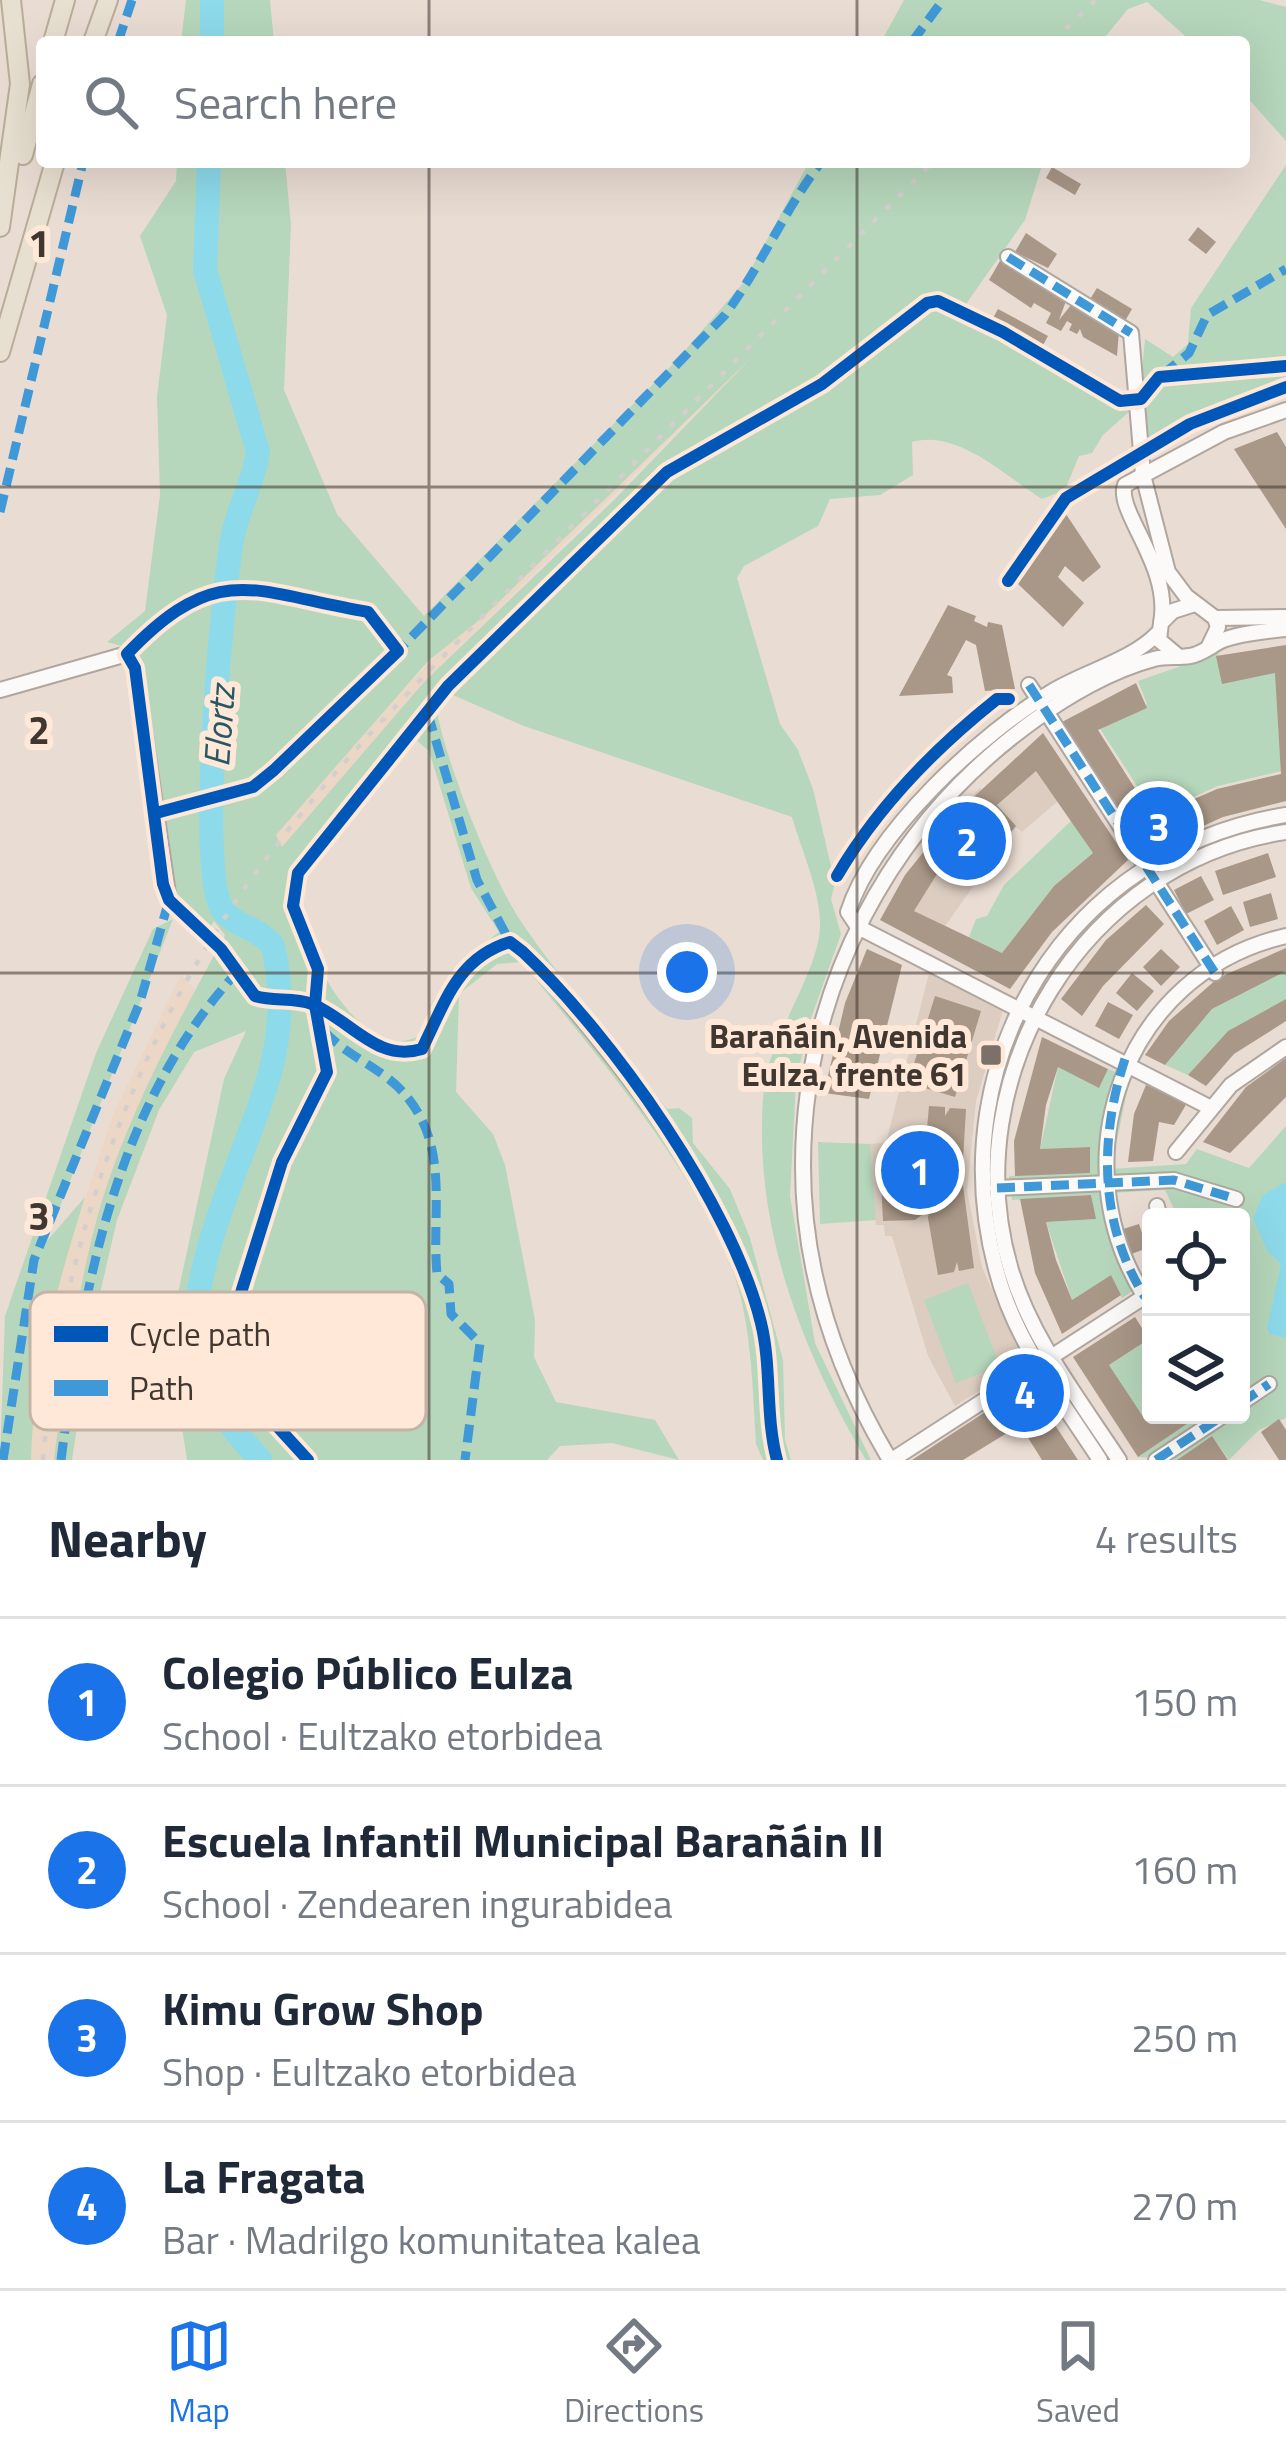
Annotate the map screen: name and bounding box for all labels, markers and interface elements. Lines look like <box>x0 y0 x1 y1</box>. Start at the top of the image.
search box <box>36 36 1250 168</box>
text: Search here <box>174 68 397 136</box>
icon: search <box>78 69 144 135</box>
text: 1 <box>28 213 50 272</box>
water label: Elortz <box>188 680 249 769</box>
text: 2 <box>28 700 50 759</box>
pin: 3 <box>1120 781 1198 871</box>
pin: 2 <box>928 796 1006 886</box>
your location <box>657 942 717 1002</box>
place label: Barañáin, Avenida Eulza, frente 61 <box>709 1011 967 1099</box>
marker: Barañáin, Avenida Eulza, frente 61 <box>978 1042 1004 1068</box>
pin: 1 <box>881 1125 959 1215</box>
text: 3 <box>28 1186 50 1245</box>
map controls <box>1142 1208 1250 1424</box>
button: locate <box>1142 1208 1250 1316</box>
legend <box>30 1292 426 1430</box>
text: Cycle path <box>129 1309 271 1359</box>
button: layers <box>1142 1316 1250 1424</box>
pin: 4 <box>986 1348 1064 1438</box>
text: Path <box>129 1363 194 1413</box>
text: Nearby <box>48 1499 207 1577</box>
text: 4 results <box>1095 1509 1238 1568</box>
text: Colegio Público Eulza <box>162 1638 573 1706</box>
text: 1 <box>76 1672 98 1731</box>
text: 150 m <box>1131 1672 1238 1731</box>
text: School · Eultzako etorbidea <box>162 1706 602 1765</box>
text: Escuela Infantil Municipal Barañáin II <box>162 1806 884 1874</box>
text: 2 <box>76 1840 98 1899</box>
text: 160 m <box>1131 1840 1238 1899</box>
text: School · Zendearen ingurabidea <box>162 1874 672 1933</box>
text: Kimu Grow Shop <box>162 1974 483 2042</box>
text: 3 <box>76 2008 98 2067</box>
text: 250 m <box>1131 2008 1238 2067</box>
text: Shop · Eultzako etorbidea <box>162 2042 576 2101</box>
text: La Fragata <box>162 2142 365 2210</box>
text: 4 <box>76 2176 98 2235</box>
text: 270 m <box>1131 2176 1238 2235</box>
text: Bar · Madrilgo komunitatea kalea <box>162 2210 701 2269</box>
tab: Map <box>166 2313 232 2435</box>
tab: Directions <box>564 2313 704 2435</box>
tab: Saved <box>1036 2313 1120 2435</box>

